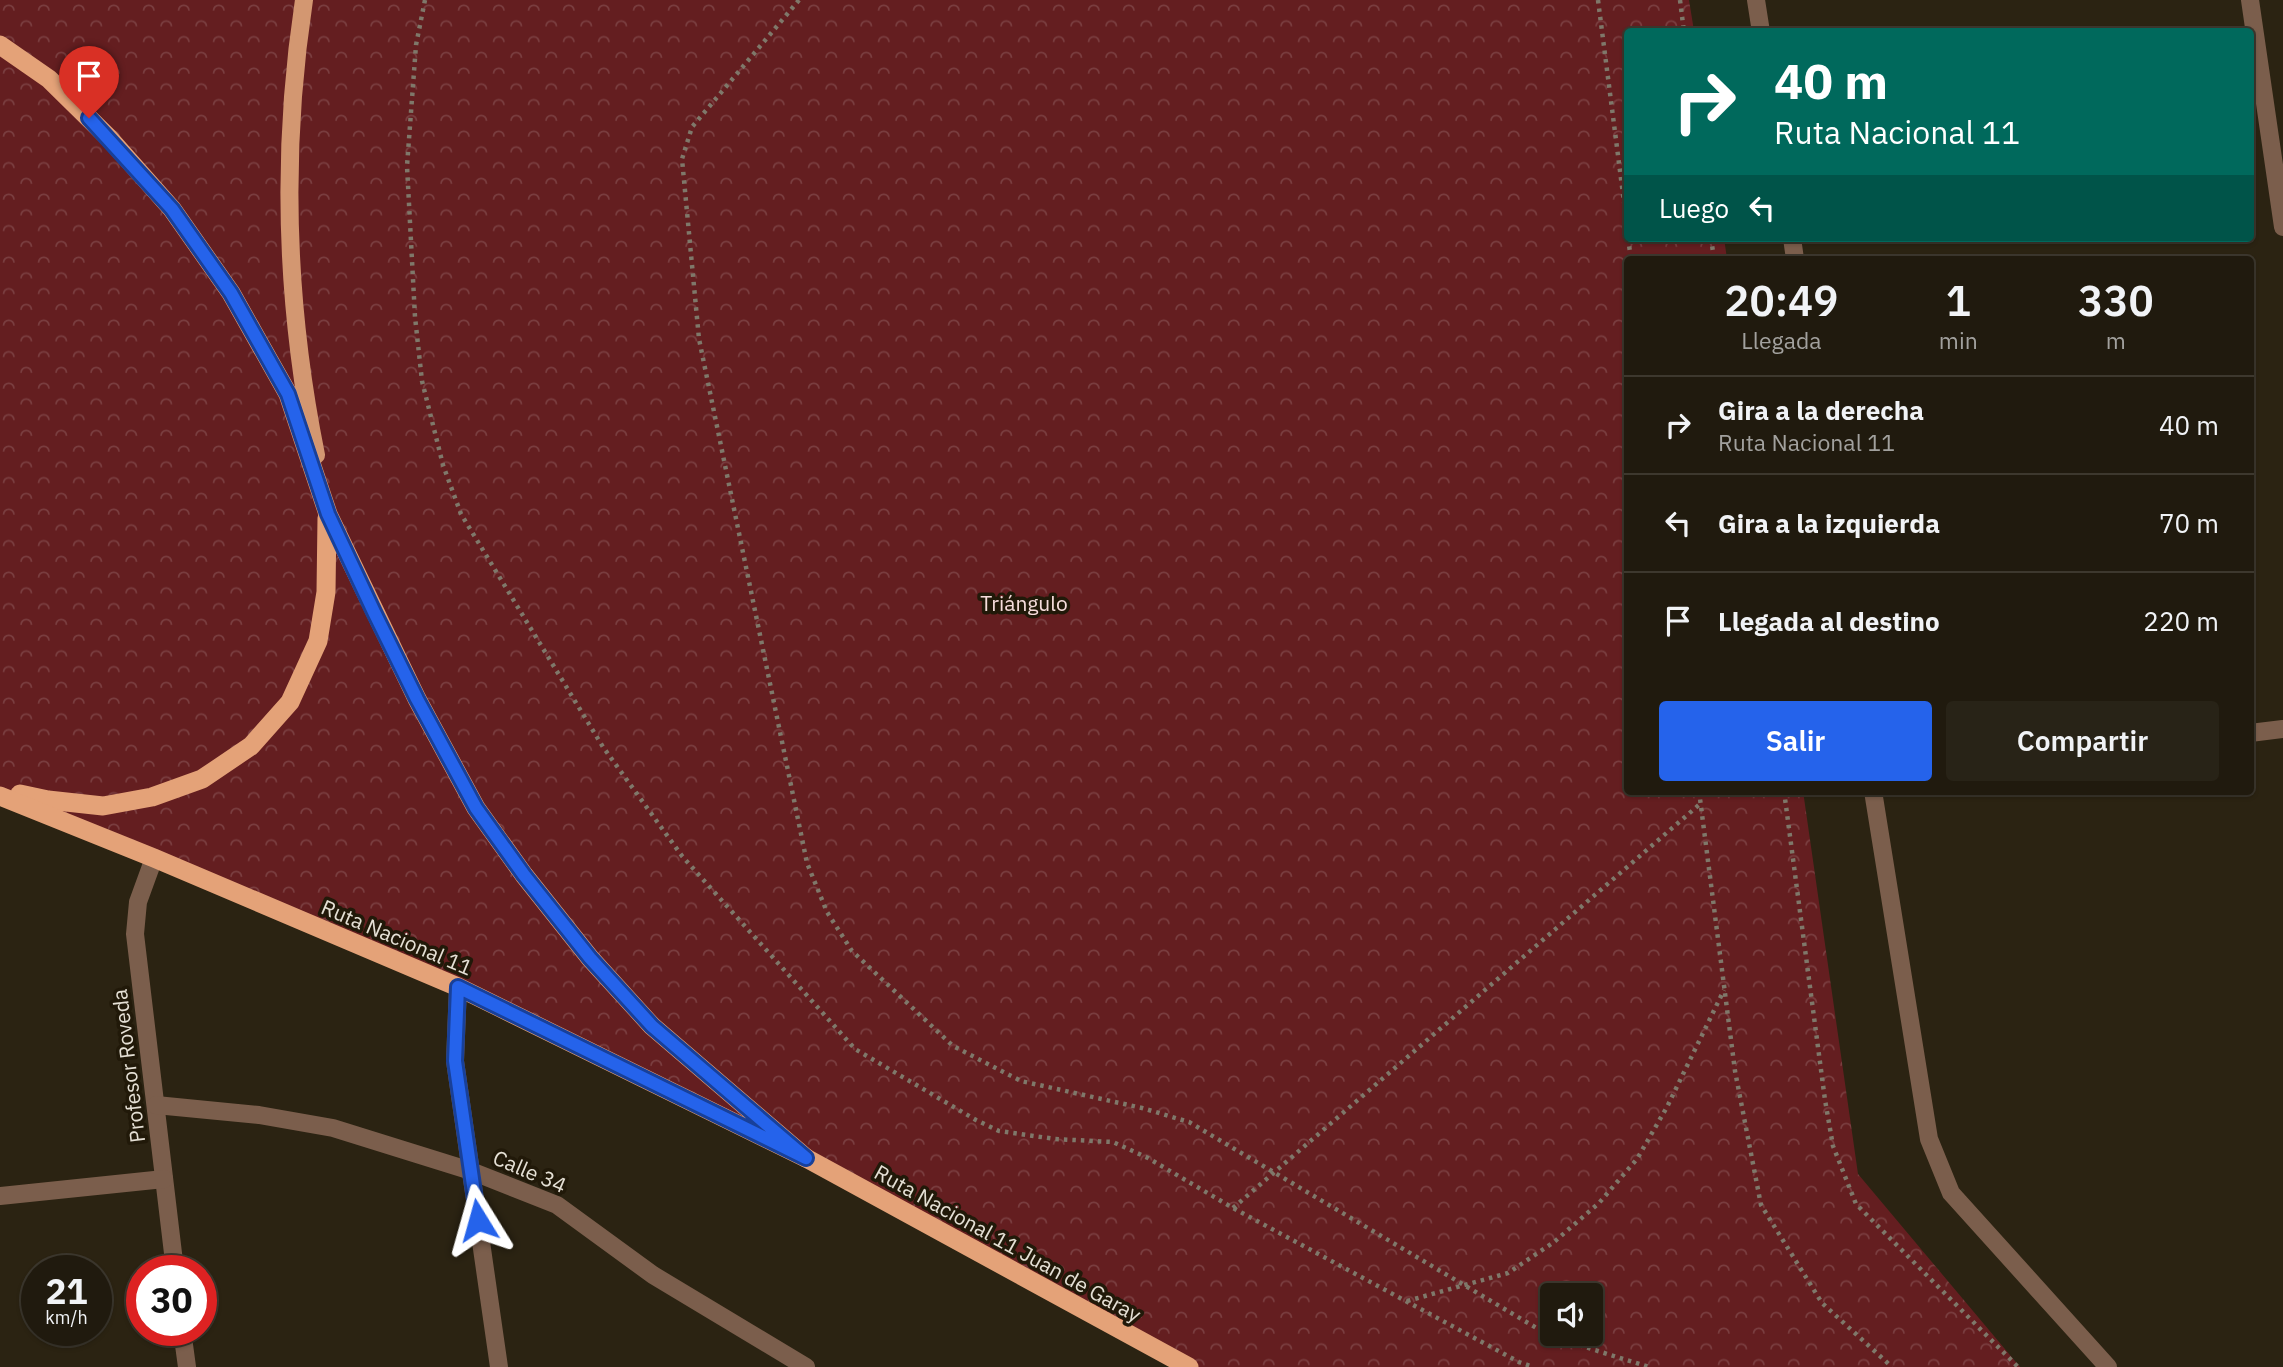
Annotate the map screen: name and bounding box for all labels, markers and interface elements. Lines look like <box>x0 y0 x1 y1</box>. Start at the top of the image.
pin <box>59 46 119 118</box>
text: 40 m <box>1774 49 1888 112</box>
icon: right <box>1659 56 1750 147</box>
icon: arrive <box>70 57 108 95</box>
text: Ruta Nacional 11 <box>1774 111 2020 153</box>
icon: left <box>1743 189 1781 227</box>
text: Luego <box>1659 191 1729 225</box>
text: 20:49 <box>1724 273 1839 328</box>
text: 1 <box>1946 273 1971 328</box>
text: 330 <box>2078 273 2154 328</box>
text: Llegada <box>1741 325 1822 355</box>
text: min <box>1939 325 1978 355</box>
text: m <box>2106 325 2126 355</box>
text: Gira a la derecha <box>1718 393 1924 427</box>
icon: right <box>1659 406 1697 444</box>
text: 40 m <box>2159 408 2219 442</box>
text: Ruta Nacional 11 <box>1718 427 1895 457</box>
icon: left <box>1659 504 1697 542</box>
text: Gira a la izquierda <box>1718 506 1940 540</box>
text: 70 m <box>2159 506 2219 540</box>
park label: Triángulo <box>980 589 1068 617</box>
icon: arrive <box>1659 602 1697 640</box>
text: Llegada al destino <box>1718 604 1940 638</box>
text: 220 m <box>2143 604 2219 638</box>
button: Salir <box>1659 701 1932 781</box>
button: Compartir <box>1946 701 2219 781</box>
street label: Ruta Nacional 11 <box>317 893 477 981</box>
street label: Profesor Roveda <box>105 988 151 1144</box>
street label: Calle 34 <box>489 1143 571 1199</box>
street label: Ruta Nacional 11 Juan de Garay <box>870 1158 1147 1328</box>
position arrow <box>441 1183 515 1257</box>
speed limit sign: 30 <box>126 1255 217 1346</box>
text: 21 <box>45 1268 88 1314</box>
map controls <box>1540 1283 1603 1346</box>
button: sound <box>1540 1283 1603 1346</box>
text: km/h <box>45 1306 88 1329</box>

